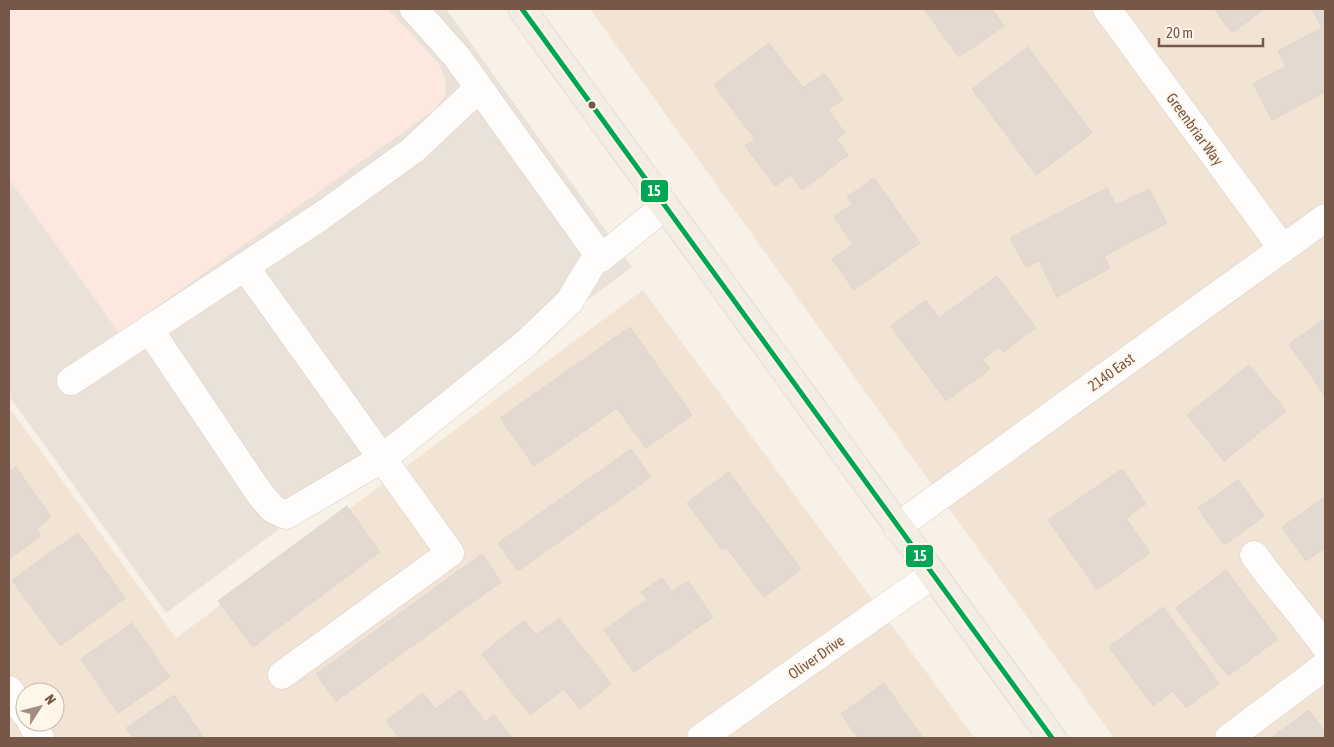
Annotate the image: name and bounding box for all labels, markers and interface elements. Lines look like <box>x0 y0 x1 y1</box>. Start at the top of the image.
scale bar <box>1159 15 1263 47</box>
text: 20 m <box>1166 24 1193 41</box>
street label: Greenbriar Way <box>1163 90 1227 168</box>
unlabelled marker <box>587 100 597 110</box>
line badge: 15 <box>640 179 669 203</box>
text: 15 <box>647 183 661 199</box>
street label: 2140 East <box>1084 349 1138 395</box>
line badge: 15 <box>905 544 934 568</box>
text: 15 <box>913 548 927 564</box>
street label: Oliver Drive <box>785 631 847 682</box>
north arrow <box>15 682 65 732</box>
text: N <box>42 691 59 707</box>

